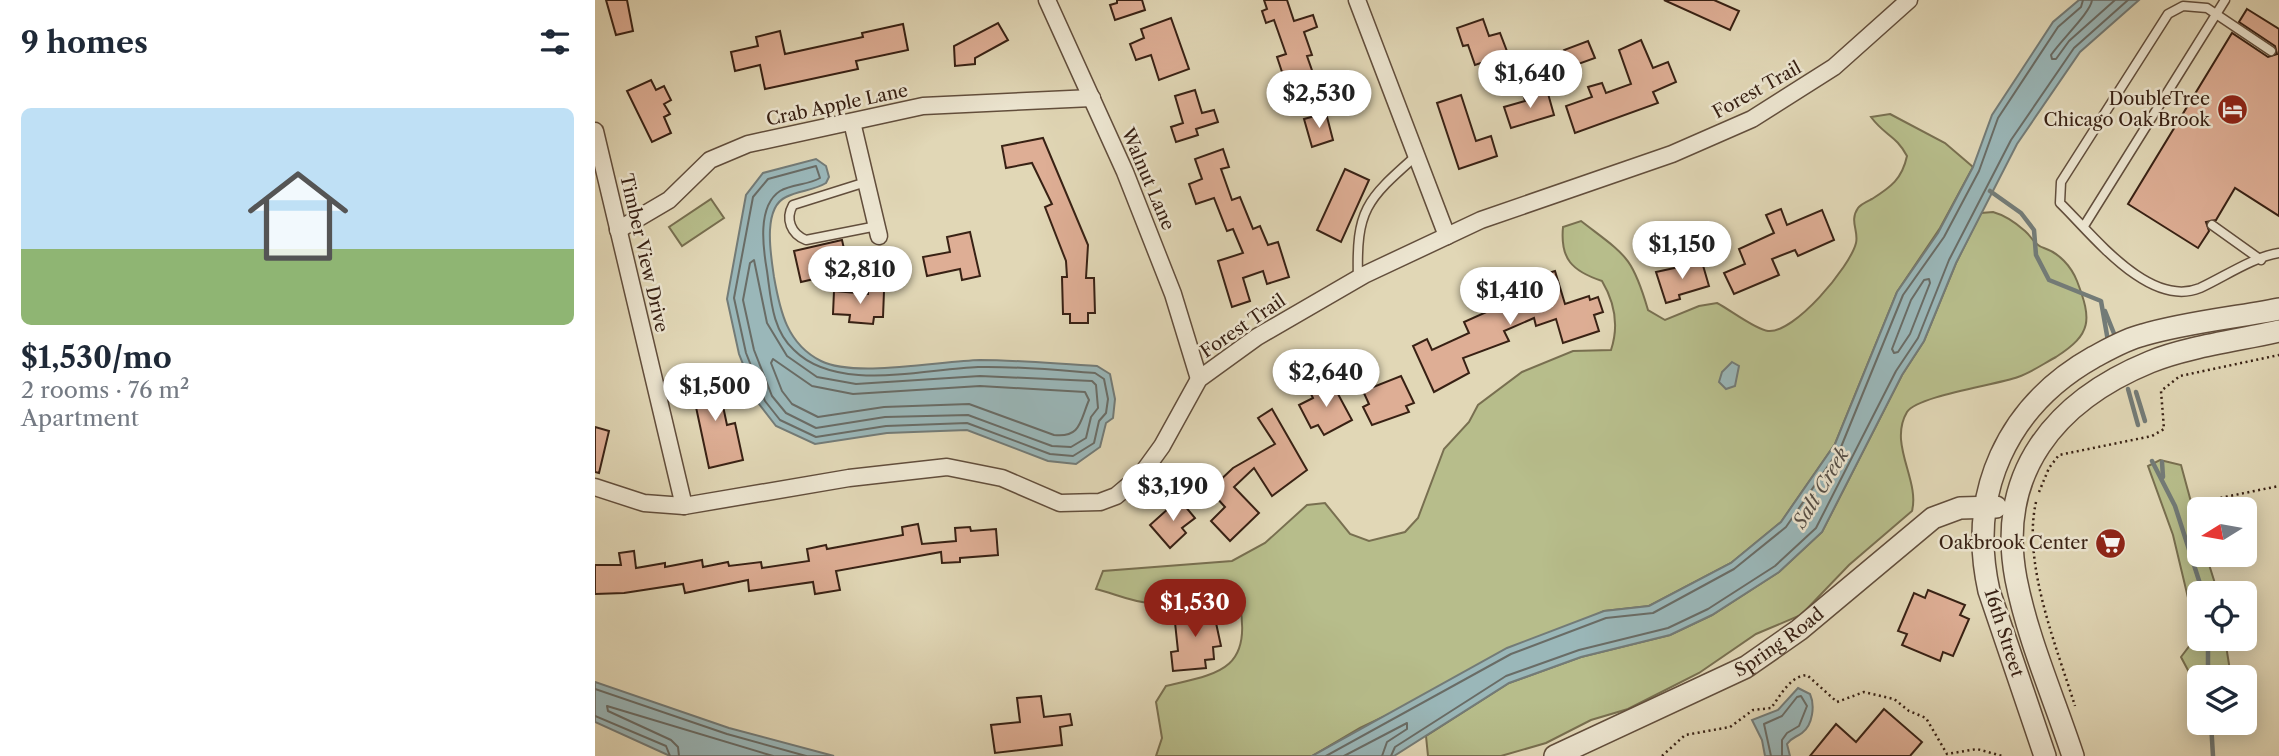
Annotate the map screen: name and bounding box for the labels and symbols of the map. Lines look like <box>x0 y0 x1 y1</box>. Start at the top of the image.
pin: $1,640 <box>1473 50 1587 110</box>
street label: Forest Trail <box>1709 57 1805 123</box>
pin: $2,530 <box>1262 71 1376 130</box>
street label: Crab Apple Lane <box>764 79 910 131</box>
place label: DoubleTree Chicago Oak Brook <box>2044 88 2212 131</box>
hotel icon: DoubleTree Chicago Oak Brook <box>2216 92 2250 126</box>
street label: Walnut Lane <box>1116 124 1179 234</box>
street label: Timber View Drive <box>615 172 673 334</box>
pin: $1,150 <box>1625 222 1739 281</box>
pin: $2,810 <box>803 246 917 306</box>
pin: $1,410 <box>1453 268 1567 327</box>
street label: Forest Trail <box>1196 289 1290 363</box>
pin: $2,640 <box>1269 350 1383 409</box>
pin: $1,500 <box>658 364 772 423</box>
water label: Salt Creek <box>1788 444 1854 533</box>
pin: $3,190 <box>1116 463 1230 523</box>
north arrow <box>2187 497 2257 567</box>
supermarket icon: Oakbrook Center <box>2094 526 2128 560</box>
place label: Oakbrook Center <box>1939 532 2088 554</box>
pin: $1,530 <box>1138 580 1252 639</box>
street label: 16th Street <box>1979 586 2029 681</box>
street label: Spring Road <box>1731 603 1828 682</box>

